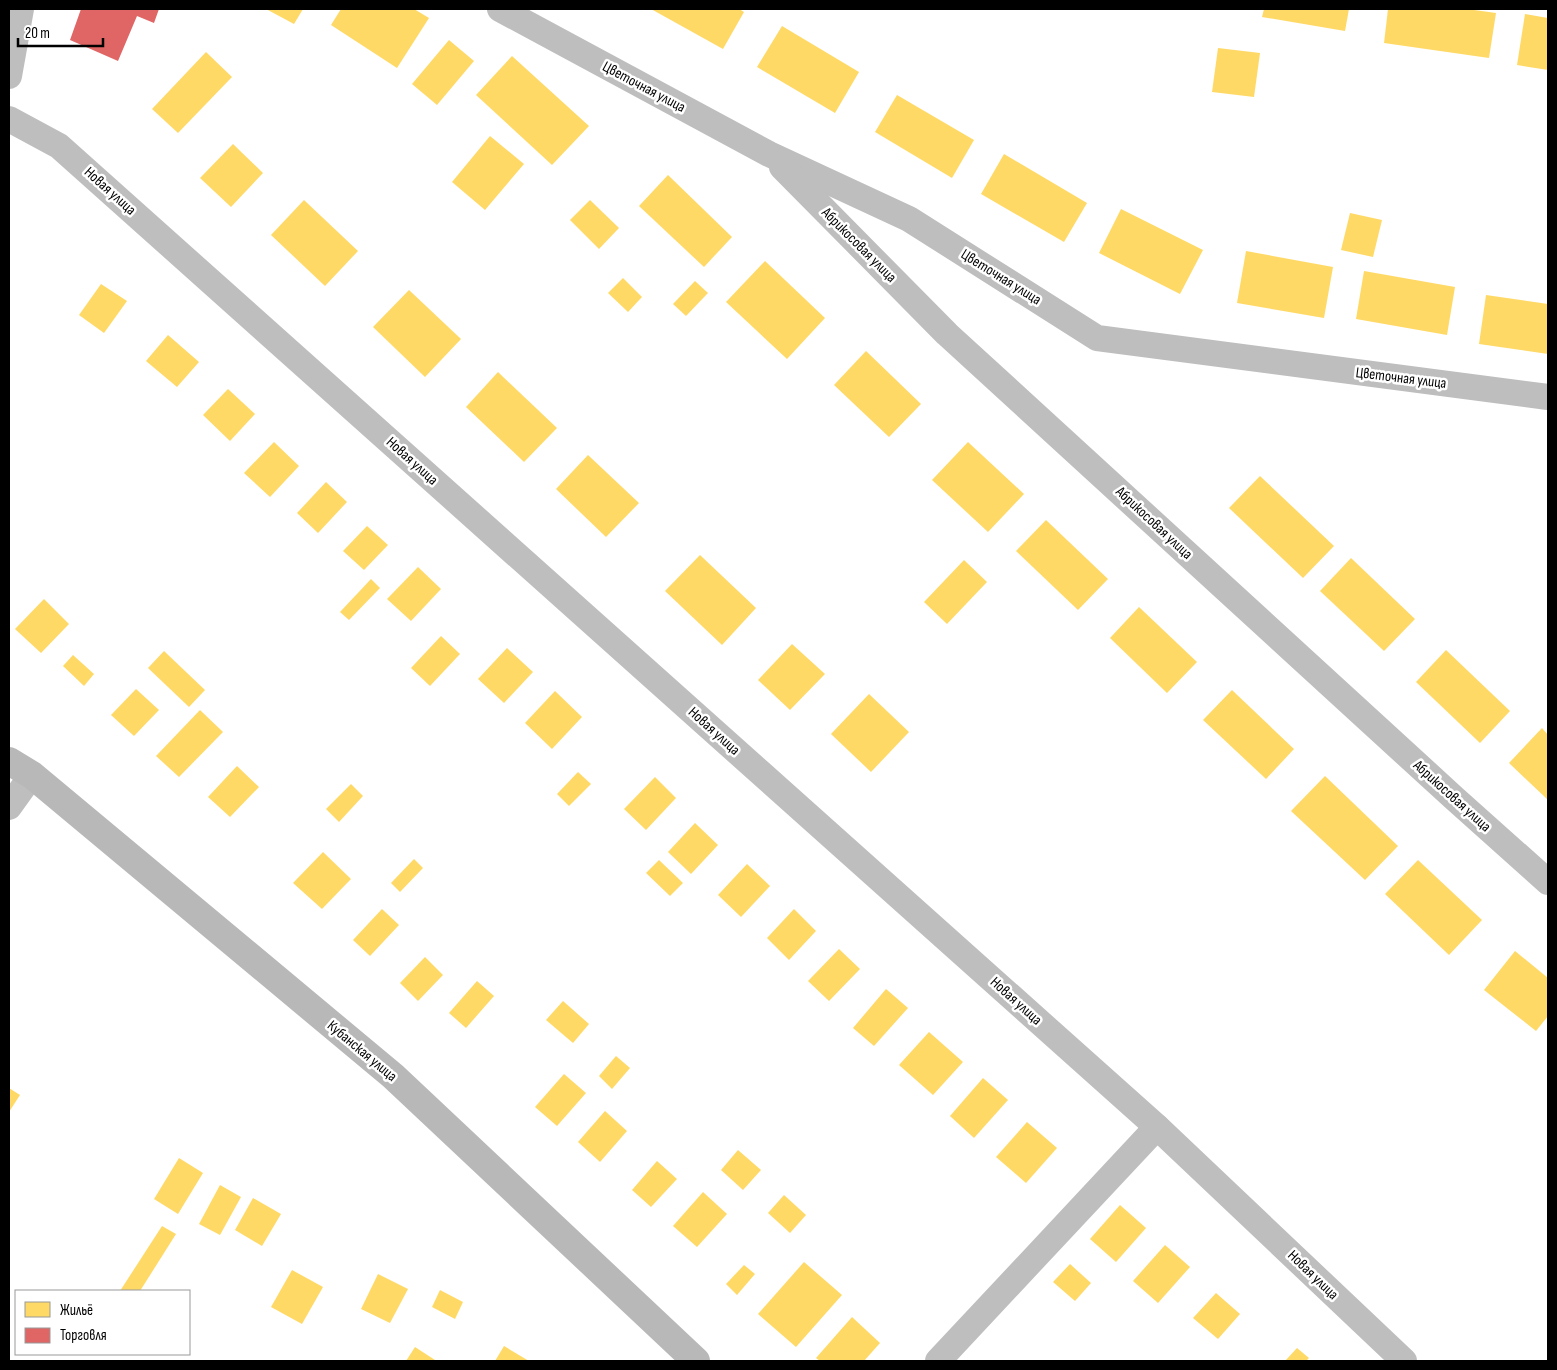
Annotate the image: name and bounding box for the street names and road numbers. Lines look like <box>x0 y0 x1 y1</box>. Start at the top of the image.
street label: Цветочная улица <box>599 57 689 117</box>
street label: Новая улица <box>80 163 140 219</box>
street label: Абрикосовая улица <box>817 203 901 287</box>
street label: Цветочная улица <box>957 245 1045 309</box>
street label: Цветочная улица <box>1355 363 1448 393</box>
street label: Новая улица <box>382 433 442 489</box>
street label: Абрикосовая улица <box>1111 482 1197 564</box>
street label: Новая улица <box>684 703 744 759</box>
street label: Абрикосовая улица <box>1408 755 1495 836</box>
street label: Новая улица <box>986 973 1046 1029</box>
street label: Кубанская улица <box>323 1016 401 1086</box>
street label: Новая улица <box>1284 1246 1343 1304</box>

